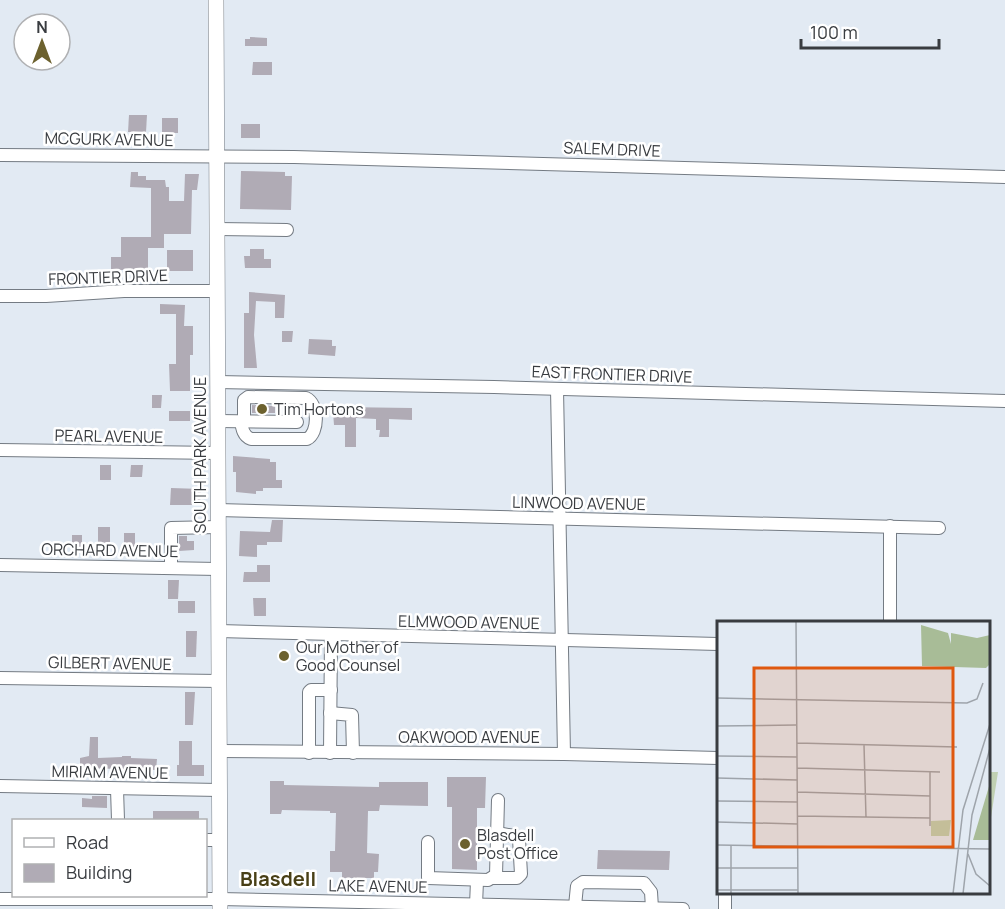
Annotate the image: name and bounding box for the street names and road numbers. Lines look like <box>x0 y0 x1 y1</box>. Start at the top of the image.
street label: MCGURK AVENUE <box>44 127 174 151</box>
street label: SALEM DRIVE <box>563 136 661 162</box>
street label: FRONTIER DRIVE <box>48 264 168 290</box>
street label: EAST FRONTIER DRIVE <box>531 360 693 388</box>
street label: SOUTH PARK AVENUE <box>189 377 211 533</box>
street label: PEARL AVENUE <box>54 424 164 448</box>
street label: LINWOOD AVENUE <box>512 491 646 515</box>
street label: ORCHARD AVENUE <box>41 538 179 562</box>
street label: ELMWOOD AVENUE <box>398 610 540 634</box>
street label: GILBERT AVENUE <box>48 651 172 675</box>
street label: OAKWOOD AVENUE <box>398 726 540 748</box>
street label: MIRIAM AVENUE <box>51 760 169 784</box>
street label: LAKE AVENUE <box>328 874 428 898</box>

